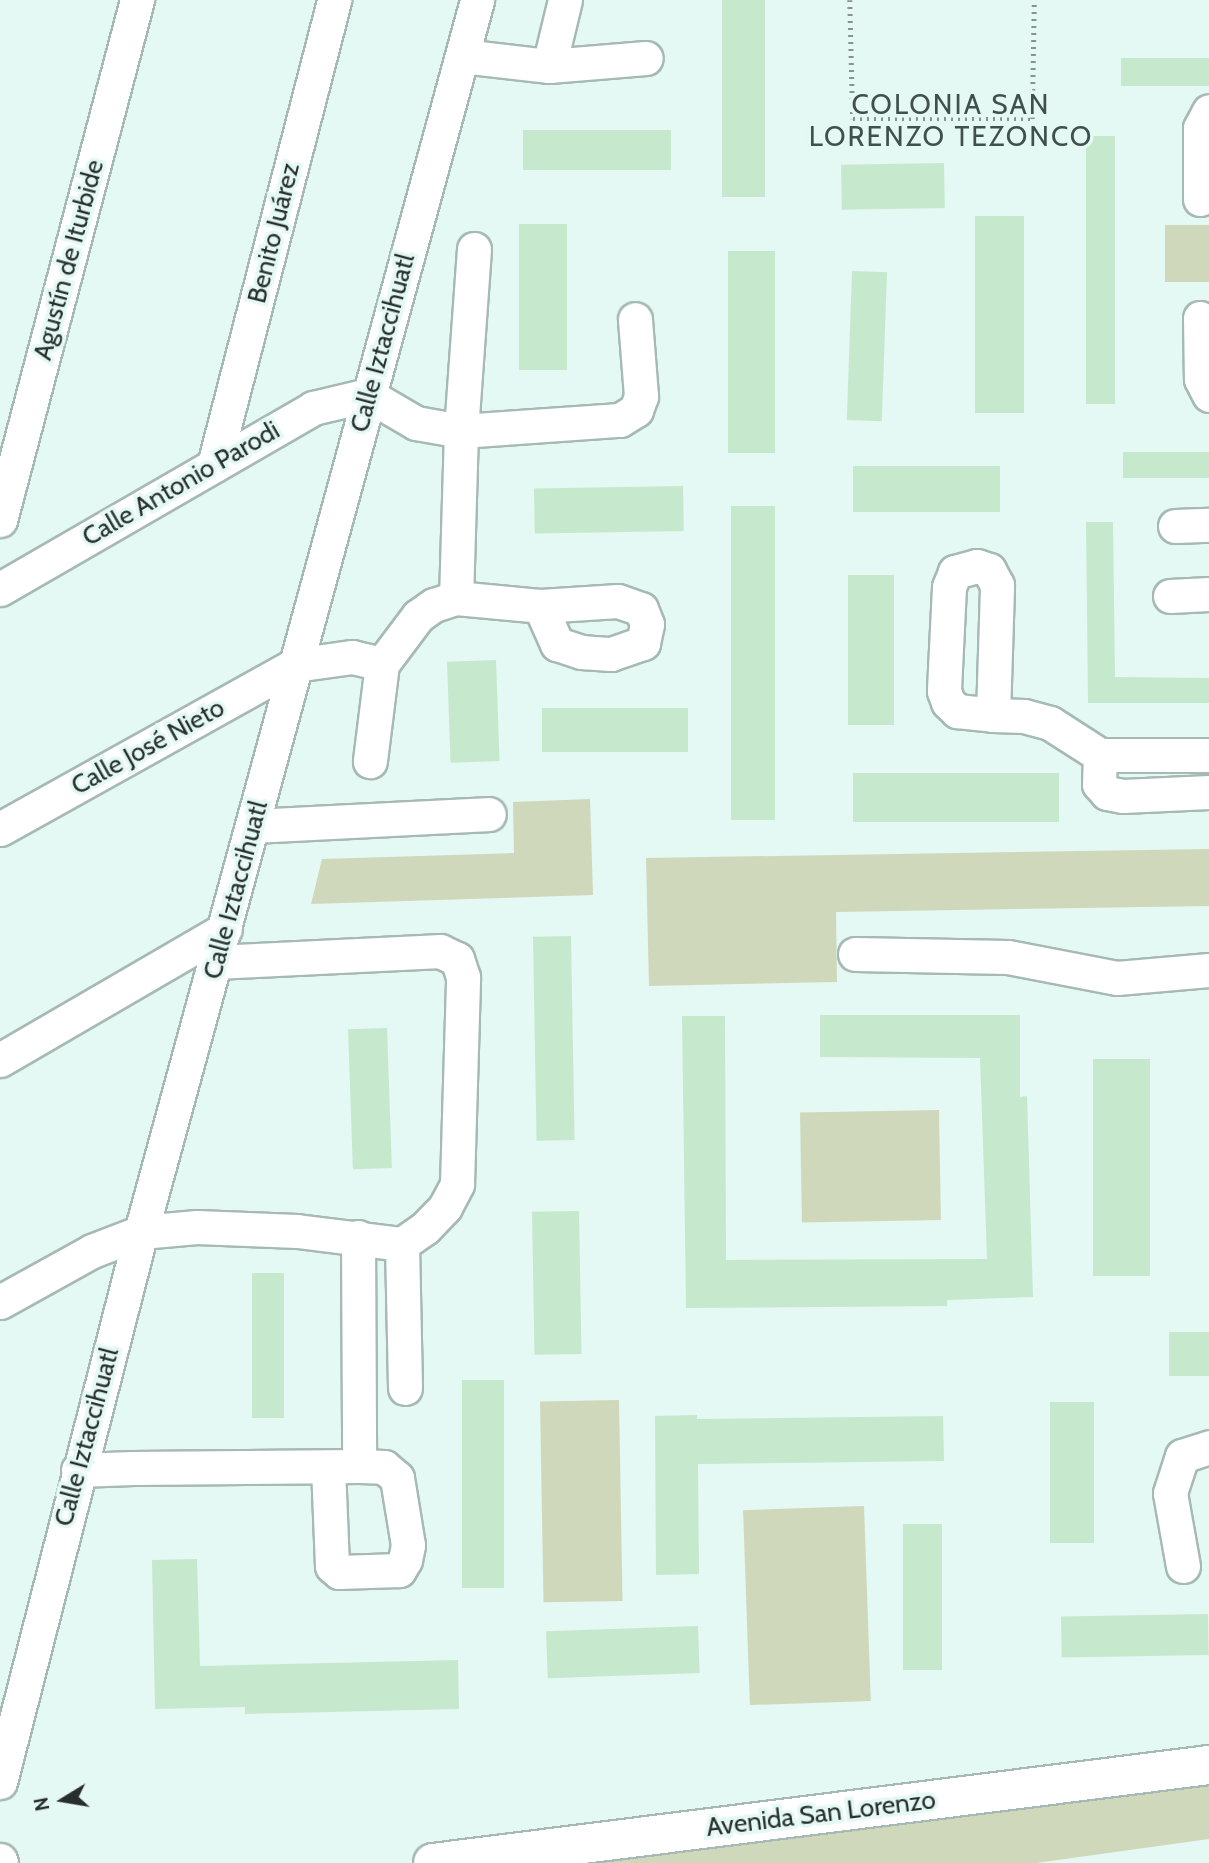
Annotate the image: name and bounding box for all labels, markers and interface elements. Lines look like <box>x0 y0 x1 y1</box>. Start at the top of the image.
district label: COLONIA SAN LORENZO TEZONCO <box>811 87 1091 153</box>
street label: Agustín de Iturbide <box>27 156 111 364</box>
street label: Benito Juárez <box>241 160 307 306</box>
street label: Calle Iztaccihuatl <box>344 250 422 436</box>
street label: Calle Antonio Parodi <box>77 415 285 553</box>
street label: Calle José Nieto <box>66 692 230 802</box>
street label: Calle Iztaccihuatl <box>197 797 275 983</box>
street label: Calle Iztaccihuatl <box>48 1344 126 1530</box>
north arrow <box>28 1765 98 1835</box>
street label: Avenida San Lorenzo <box>705 1784 937 1844</box>
text: N <box>29 1795 54 1813</box>

